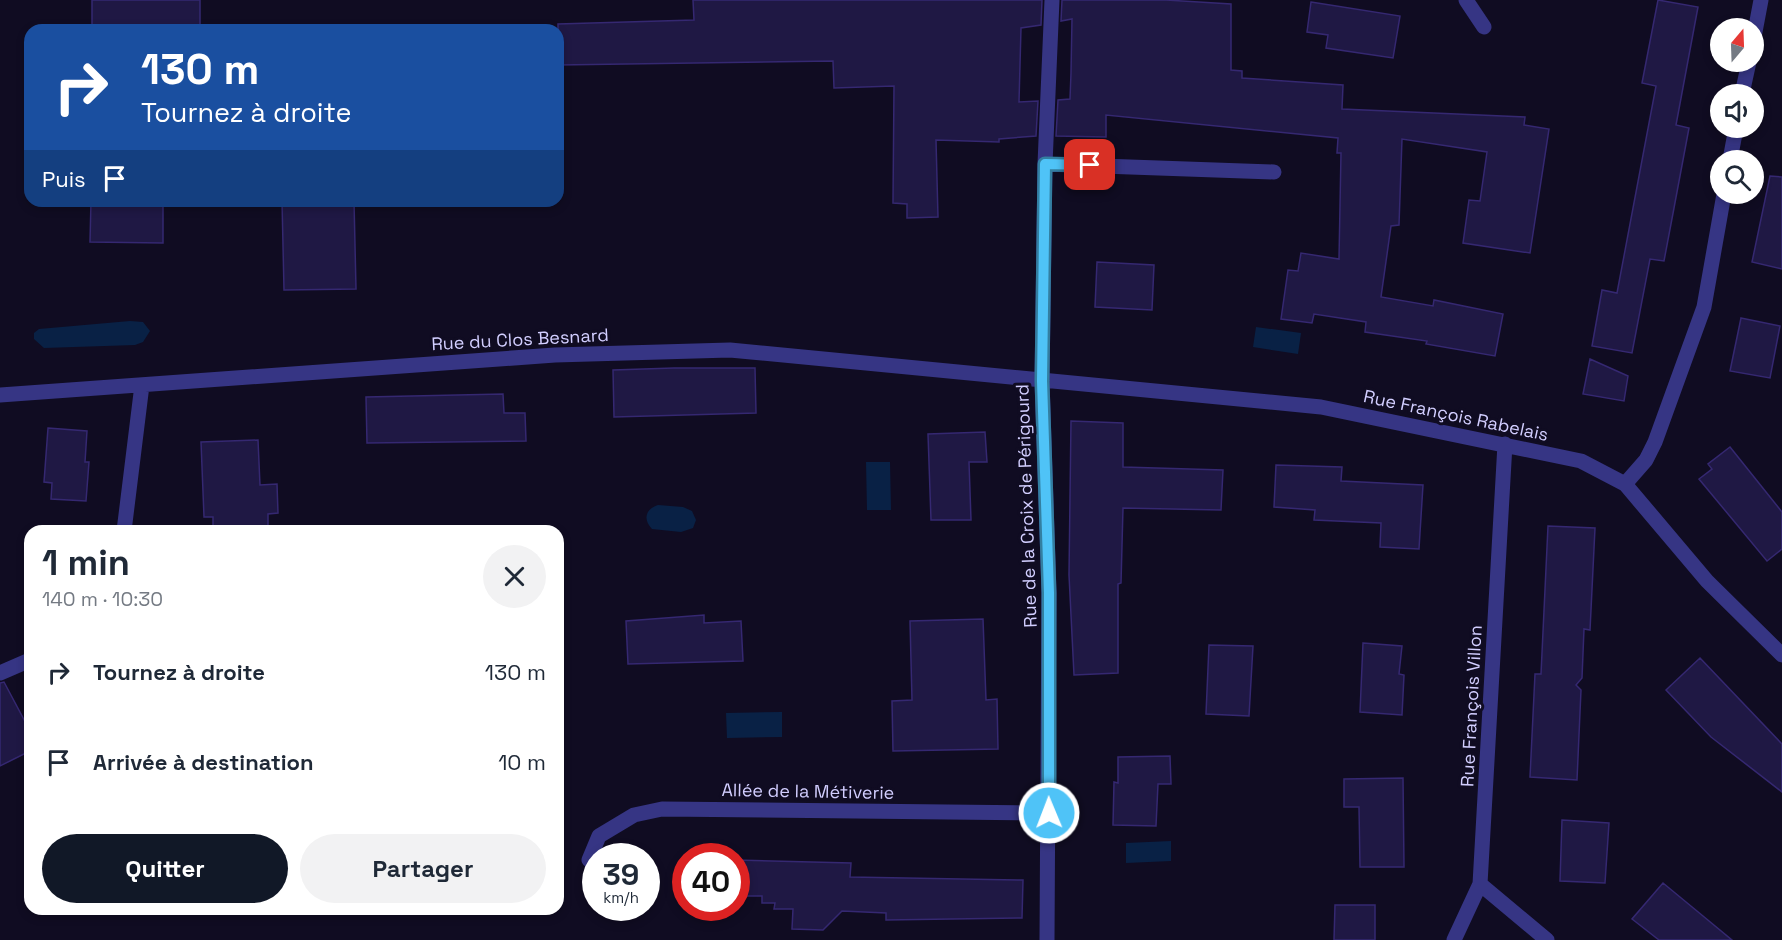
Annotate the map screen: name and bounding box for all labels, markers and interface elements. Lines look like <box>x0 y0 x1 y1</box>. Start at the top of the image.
north arrow <box>1710 18 1764 72</box>
map controls <box>1710 18 1764 204</box>
text: 130 m <box>141 43 259 96</box>
icon: right <box>42 48 120 126</box>
button: sound <box>1710 84 1764 138</box>
text: Tournez à droite <box>141 95 351 130</box>
pin <box>1064 139 1115 190</box>
icon: arrive <box>1073 148 1106 181</box>
button: search <box>1710 150 1764 204</box>
icon: arrive <box>98 162 131 195</box>
text: Puis <box>42 165 86 193</box>
street label: Rue du Clos Besnard <box>431 323 609 355</box>
street label: Rue de la Croix de Périgourd <box>1010 384 1042 628</box>
street label: Rue François Rabelais <box>1362 384 1550 446</box>
text: 1 min <box>42 540 130 586</box>
button: close <box>483 545 546 608</box>
text: 140 m · 10:30 <box>42 586 163 612</box>
street label: Rue François Villon <box>1455 625 1487 787</box>
icon: right <box>42 656 75 689</box>
text: Tournez à droite <box>93 658 265 686</box>
text: 130 m <box>485 658 546 686</box>
icon: arrive <box>42 746 75 779</box>
text: Arrivée à destination <box>93 748 314 776</box>
text: 10 m <box>498 748 546 776</box>
street label: Allée de la Métiverie <box>721 778 895 804</box>
position arrow <box>1017 781 1081 845</box>
button: Quitter <box>42 834 288 903</box>
button: Partager <box>300 834 546 903</box>
speed limit sign: 40 <box>672 843 750 921</box>
text: 39 <box>603 855 639 894</box>
text: km/h <box>603 888 639 907</box>

